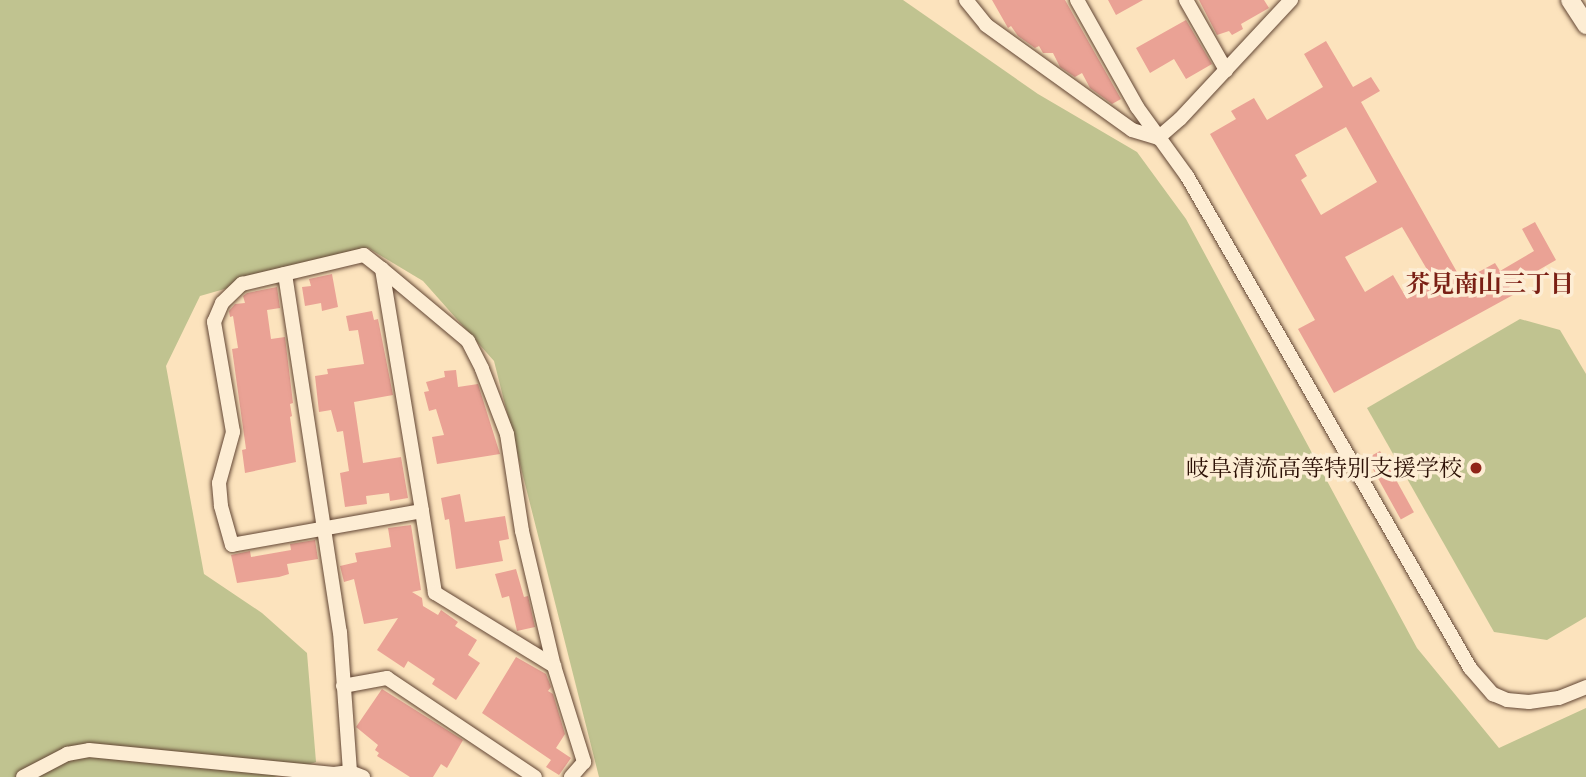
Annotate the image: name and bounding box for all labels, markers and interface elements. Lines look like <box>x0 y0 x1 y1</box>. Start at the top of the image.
district label: 芥見南山三丁目 <box>1406 270 1574 298</box>
place label: 岐阜清流高等特別支援学校 <box>1186 454 1462 482</box>
marker: 岐阜清流高等特別支援学校 <box>1468 460 1484 476</box>

